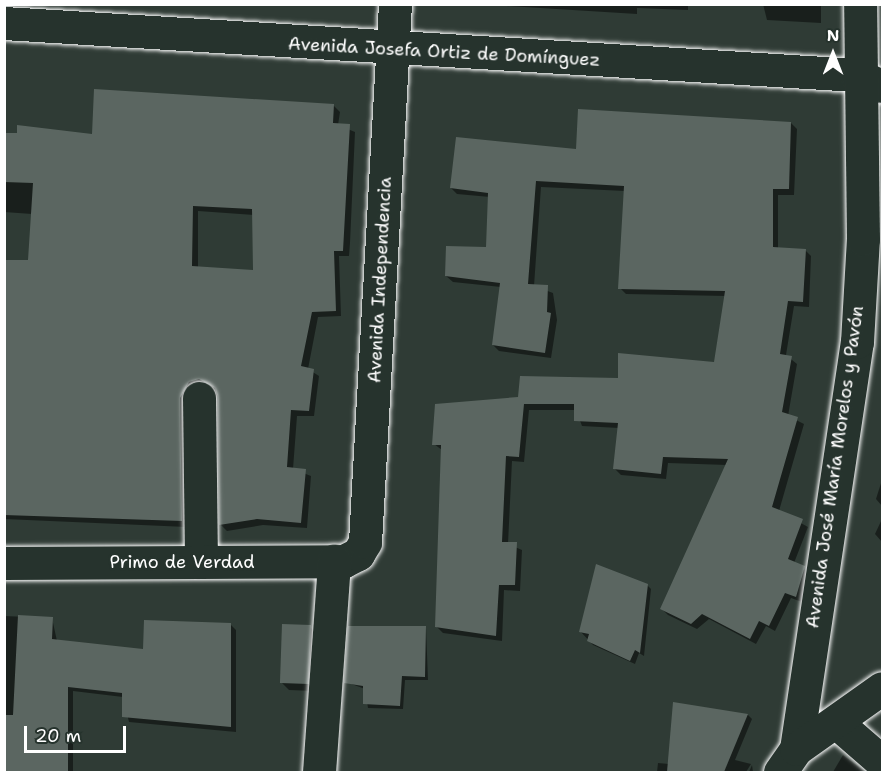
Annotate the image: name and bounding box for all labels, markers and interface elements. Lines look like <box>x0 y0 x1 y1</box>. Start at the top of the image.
north arrow <box>803 24 863 84</box>
text: N <box>827 25 839 46</box>
street label: Avenida Josefa Ortiz de Domínguez <box>287 33 601 71</box>
street label: Avenida Independencia <box>364 176 396 384</box>
street label: Avenida José María Morelos y Pavón <box>802 304 868 630</box>
street label: Primo de Verdad <box>109 551 255 573</box>
scale bar <box>27 714 129 752</box>
text: 20 m <box>35 724 81 748</box>

